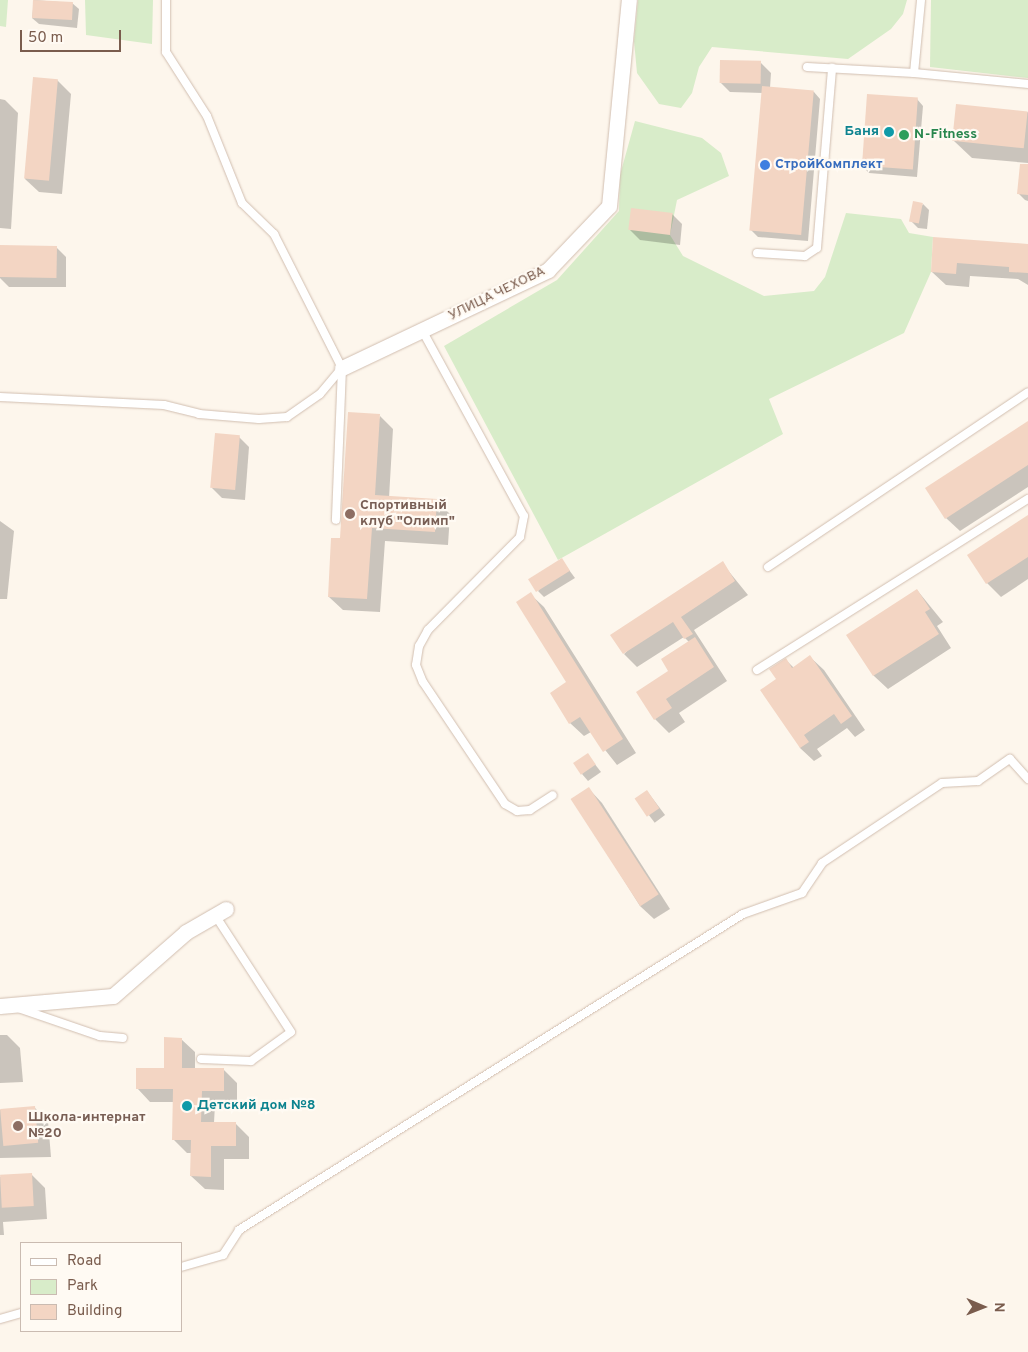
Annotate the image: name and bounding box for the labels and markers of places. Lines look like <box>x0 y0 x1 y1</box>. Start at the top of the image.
place label: Баня <box>844 124 879 140</box>
marker: Баня <box>883 126 895 138</box>
place label: N-Fitness <box>914 127 977 143</box>
marker: N-Fitness <box>898 129 910 141</box>
place label: СтройКомплект <box>775 157 883 173</box>
marker: СтройКомплект <box>759 159 771 171</box>
place label: Спортивный клуб "Олимп" <box>360 498 455 530</box>
marker: Спортивный клуб "Олимп" <box>344 508 356 520</box>
place label: Детский дом №8 <box>197 1098 316 1114</box>
marker: Детский дом №8 <box>181 1100 193 1112</box>
place label: Школа-интернат №20 <box>28 1110 146 1142</box>
marker: Школа-интернат №20 <box>12 1120 24 1132</box>

